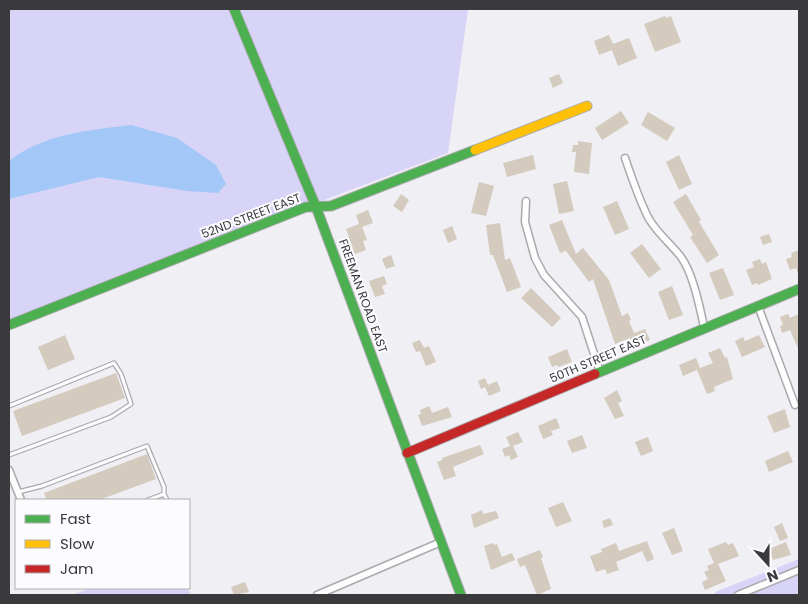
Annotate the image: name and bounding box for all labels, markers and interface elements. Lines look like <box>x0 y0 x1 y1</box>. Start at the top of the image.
street label: 52ND STREET EAST <box>199 189 303 242</box>
street label: FREEMAN ROAD EAST <box>335 237 392 356</box>
street label: 50TH STREET EAST <box>547 330 649 387</box>
legend <box>15 499 190 589</box>
text: Fast <box>60 508 91 529</box>
text: Slow <box>60 533 95 554</box>
north arrow <box>743 539 793 589</box>
text: Jam <box>60 558 94 579</box>
text: N <box>764 565 781 587</box>

